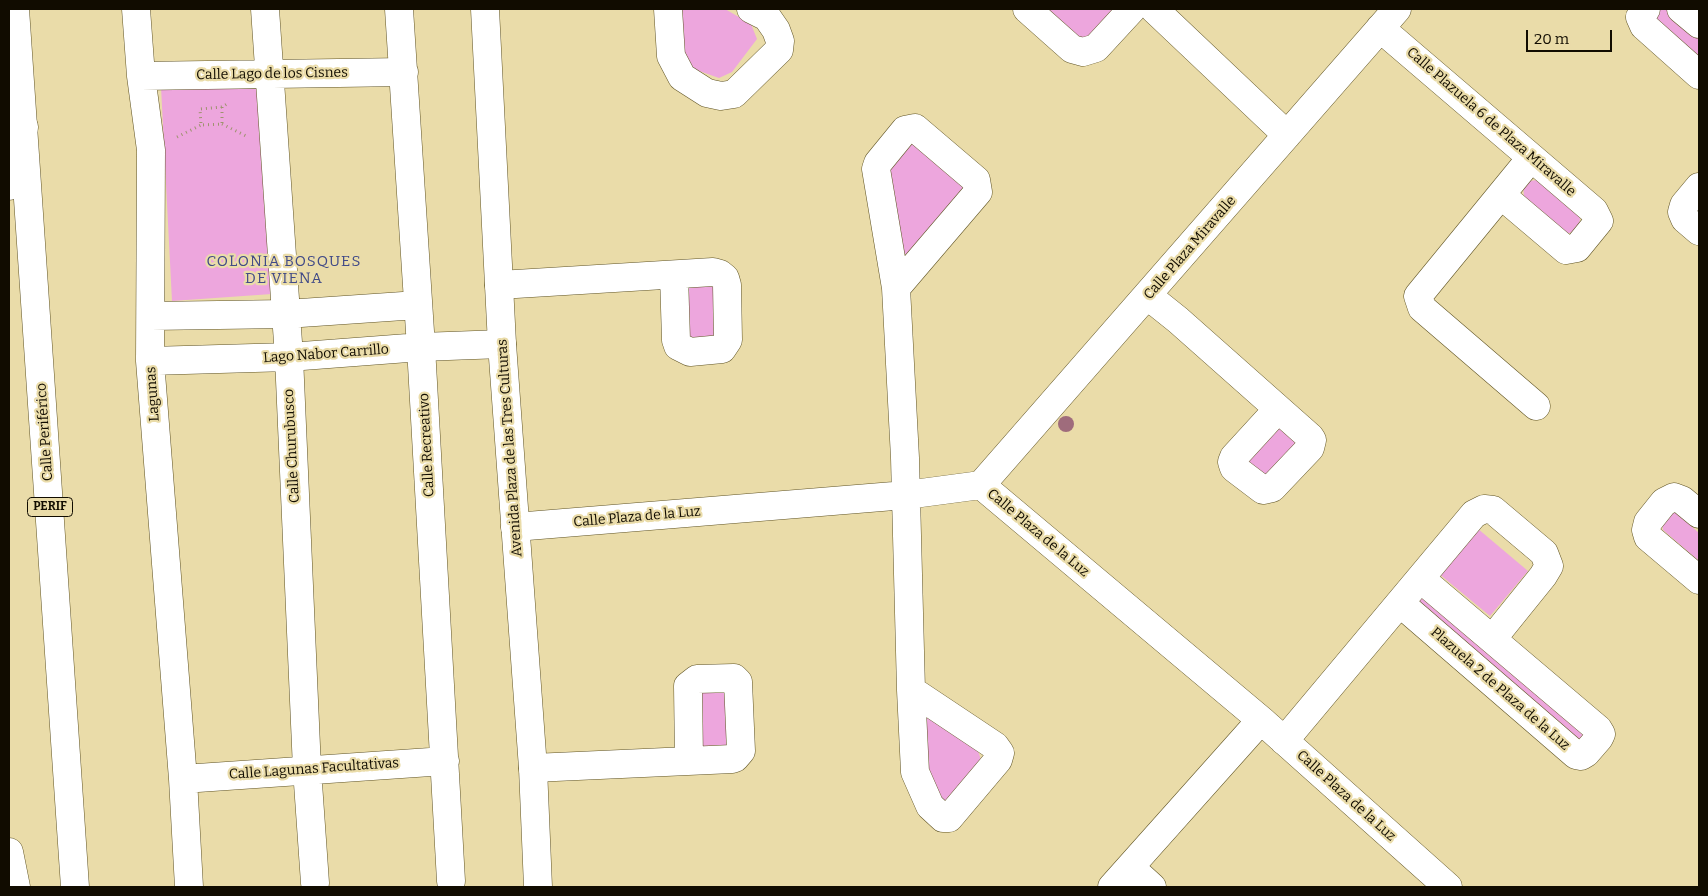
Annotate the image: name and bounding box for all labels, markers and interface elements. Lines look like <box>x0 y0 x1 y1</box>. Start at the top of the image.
scale bar <box>1528 20 1614 52</box>
text: 20 m <box>1534 30 1569 48</box>
street label: Calle Plazuela 6 de Plaza Miravalle <box>1403 44 1579 200</box>
street label: Calle Lago de los Cisnes <box>196 64 348 84</box>
street label: Calle Plaza Miravalle <box>1140 193 1240 303</box>
district label: COLONIA BOSQUES DE VIENA <box>205 253 363 288</box>
street label: Avenida Plaza de las Tres Culturas <box>494 339 526 557</box>
street label: Lago Nabor Carrillo <box>263 341 389 367</box>
street label: Lagunas <box>143 366 163 422</box>
street label: Calle Periférico <box>33 382 57 482</box>
street label: Calle Churubusco <box>281 389 303 503</box>
street label: Calle Recreativo <box>416 393 438 497</box>
street label: Calle Plaza de la Luz <box>984 486 1092 580</box>
road number: PERIF <box>28 498 72 516</box>
street label: Calle Plaza de la Luz <box>573 503 701 531</box>
street label: Plazuela 2 de Plaza de la Luz <box>1427 624 1573 754</box>
street label: Calle Plaza de la Luz <box>1293 747 1399 845</box>
street label: Calle Lagunas Facultativas <box>228 755 400 783</box>

